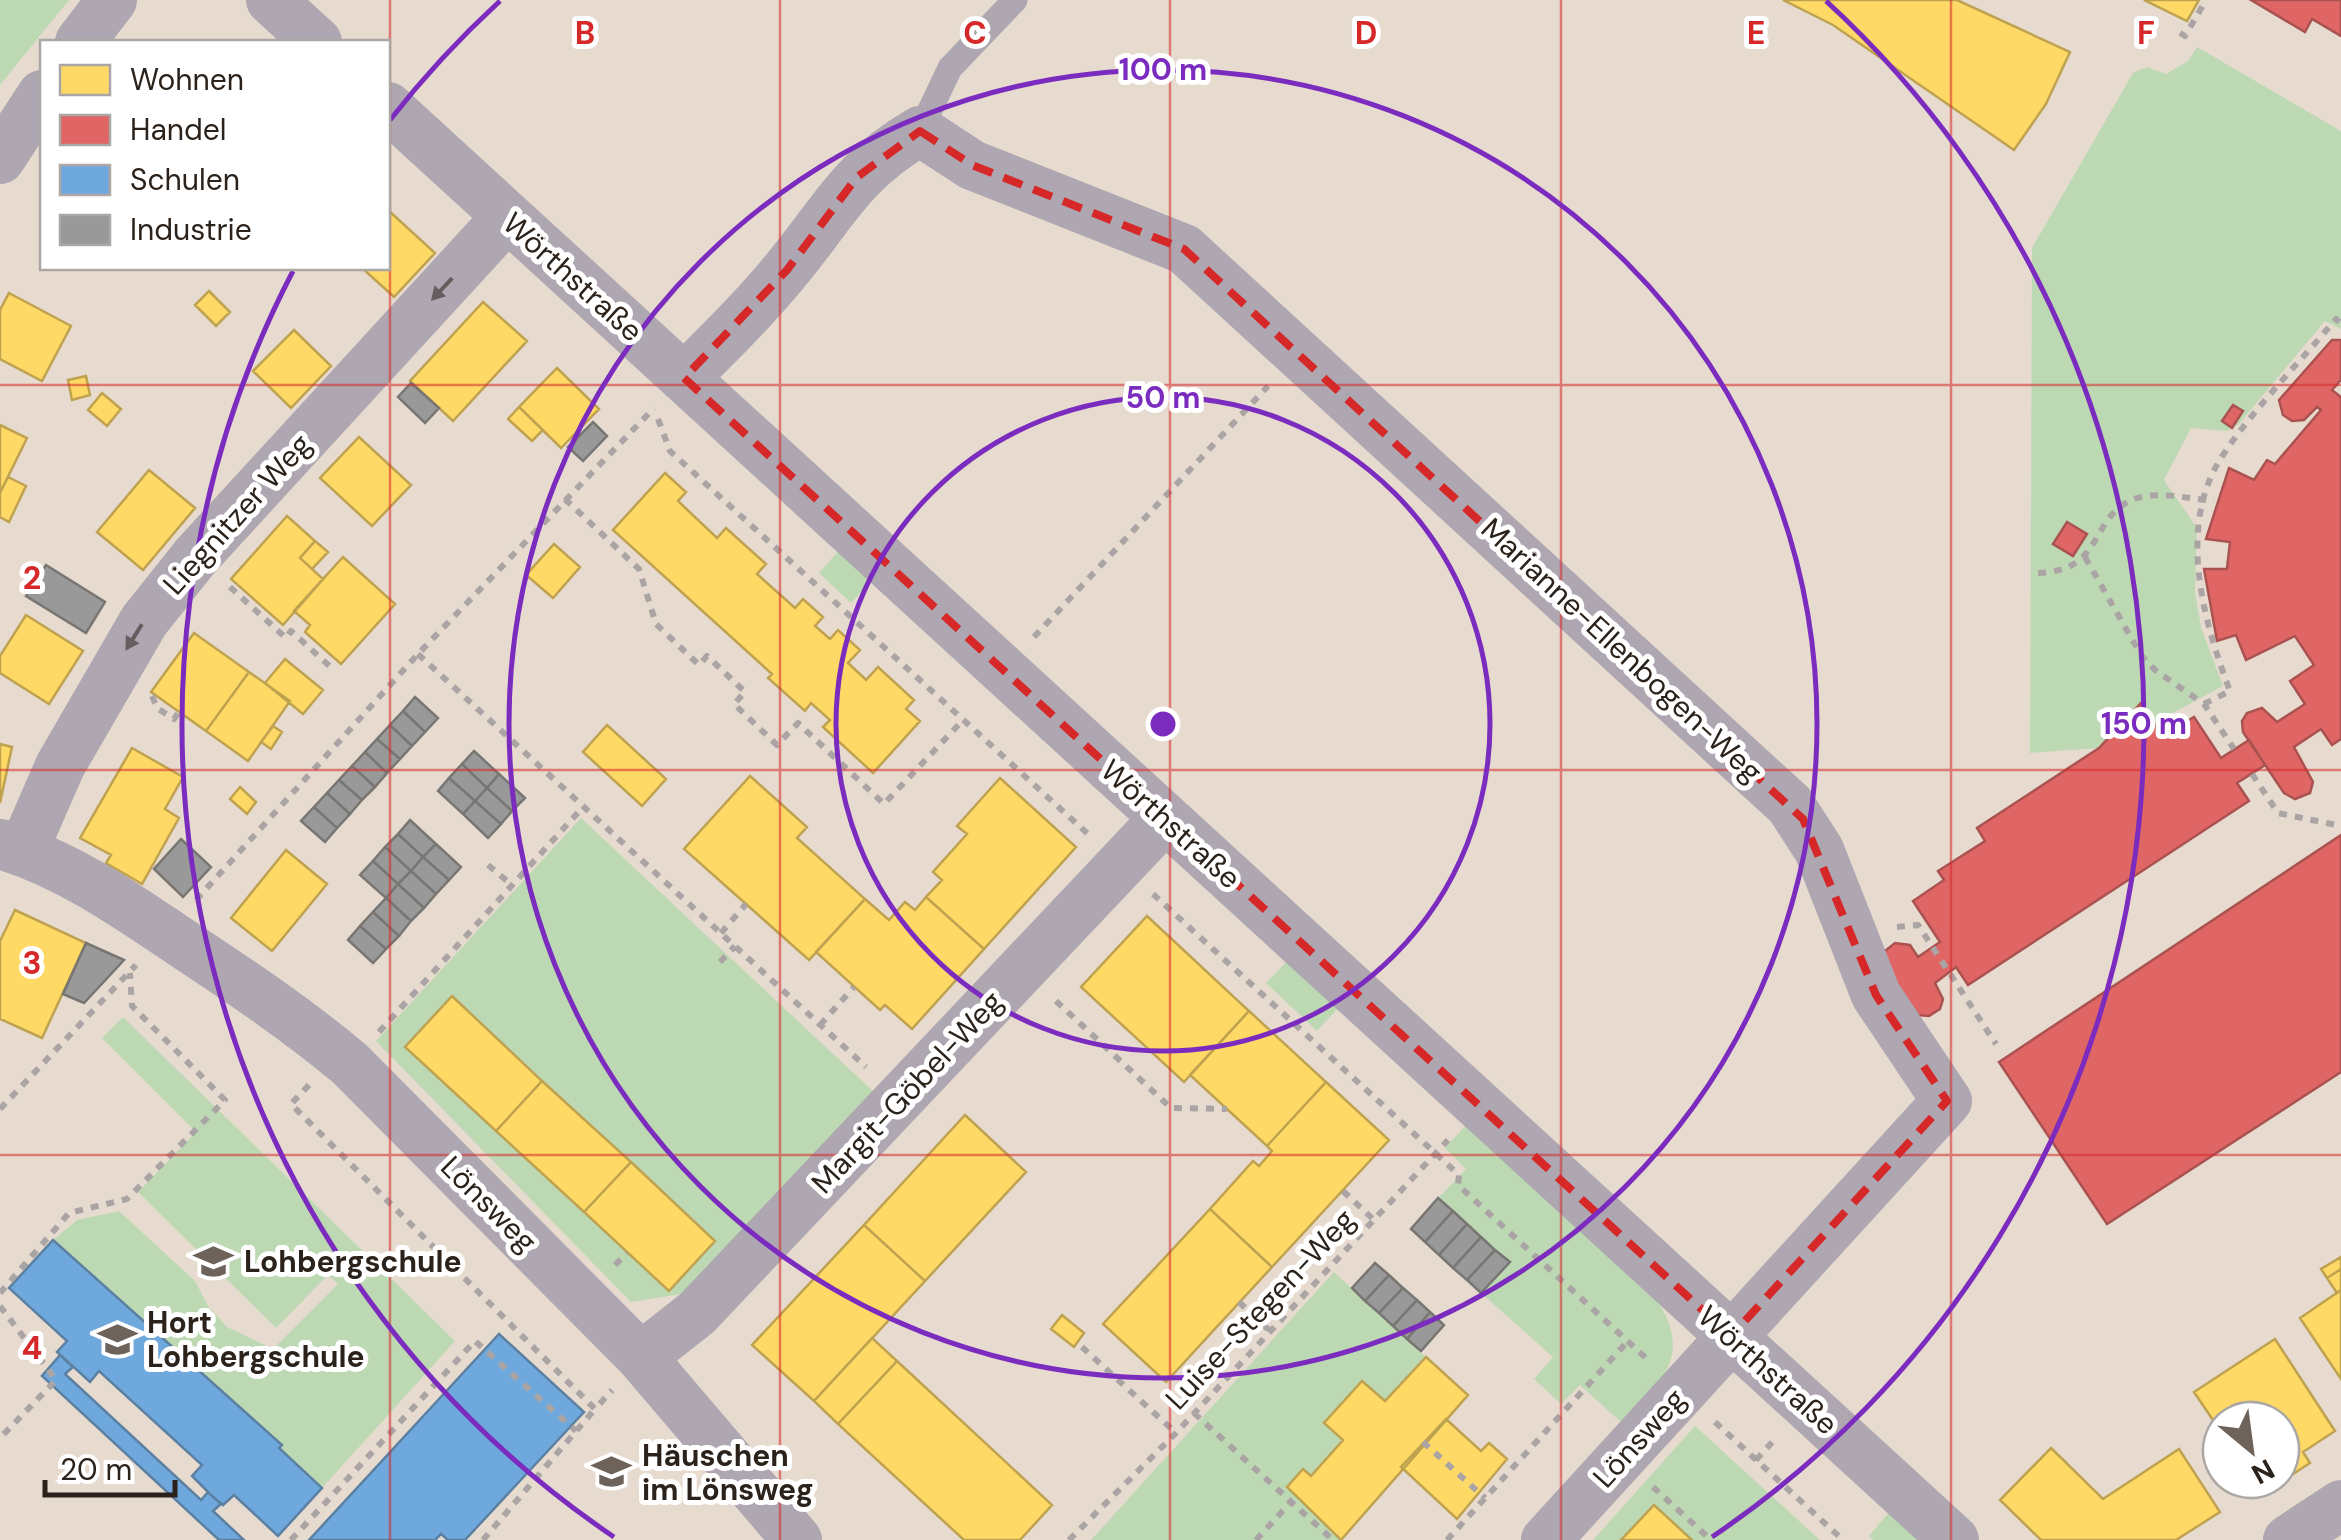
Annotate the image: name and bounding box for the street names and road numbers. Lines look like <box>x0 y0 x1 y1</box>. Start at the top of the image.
street label: Wörthstraße <box>495 204 651 350</box>
street label: Liegnitzer Weg <box>154 425 320 603</box>
street label: Marianne-Ellenbogen-Weg <box>1473 509 1771 791</box>
street label: Wörthstraße <box>1093 751 1249 897</box>
street label: Margit-Göbel-Weg <box>803 982 1011 1202</box>
street label: Lönsweg <box>433 1148 545 1260</box>
street label: Luise-Stegen-Weg <box>1157 1200 1363 1418</box>
street label: Wörthstraße <box>1690 1297 1846 1443</box>
street label: Lönsweg <box>1584 1380 1694 1496</box>

